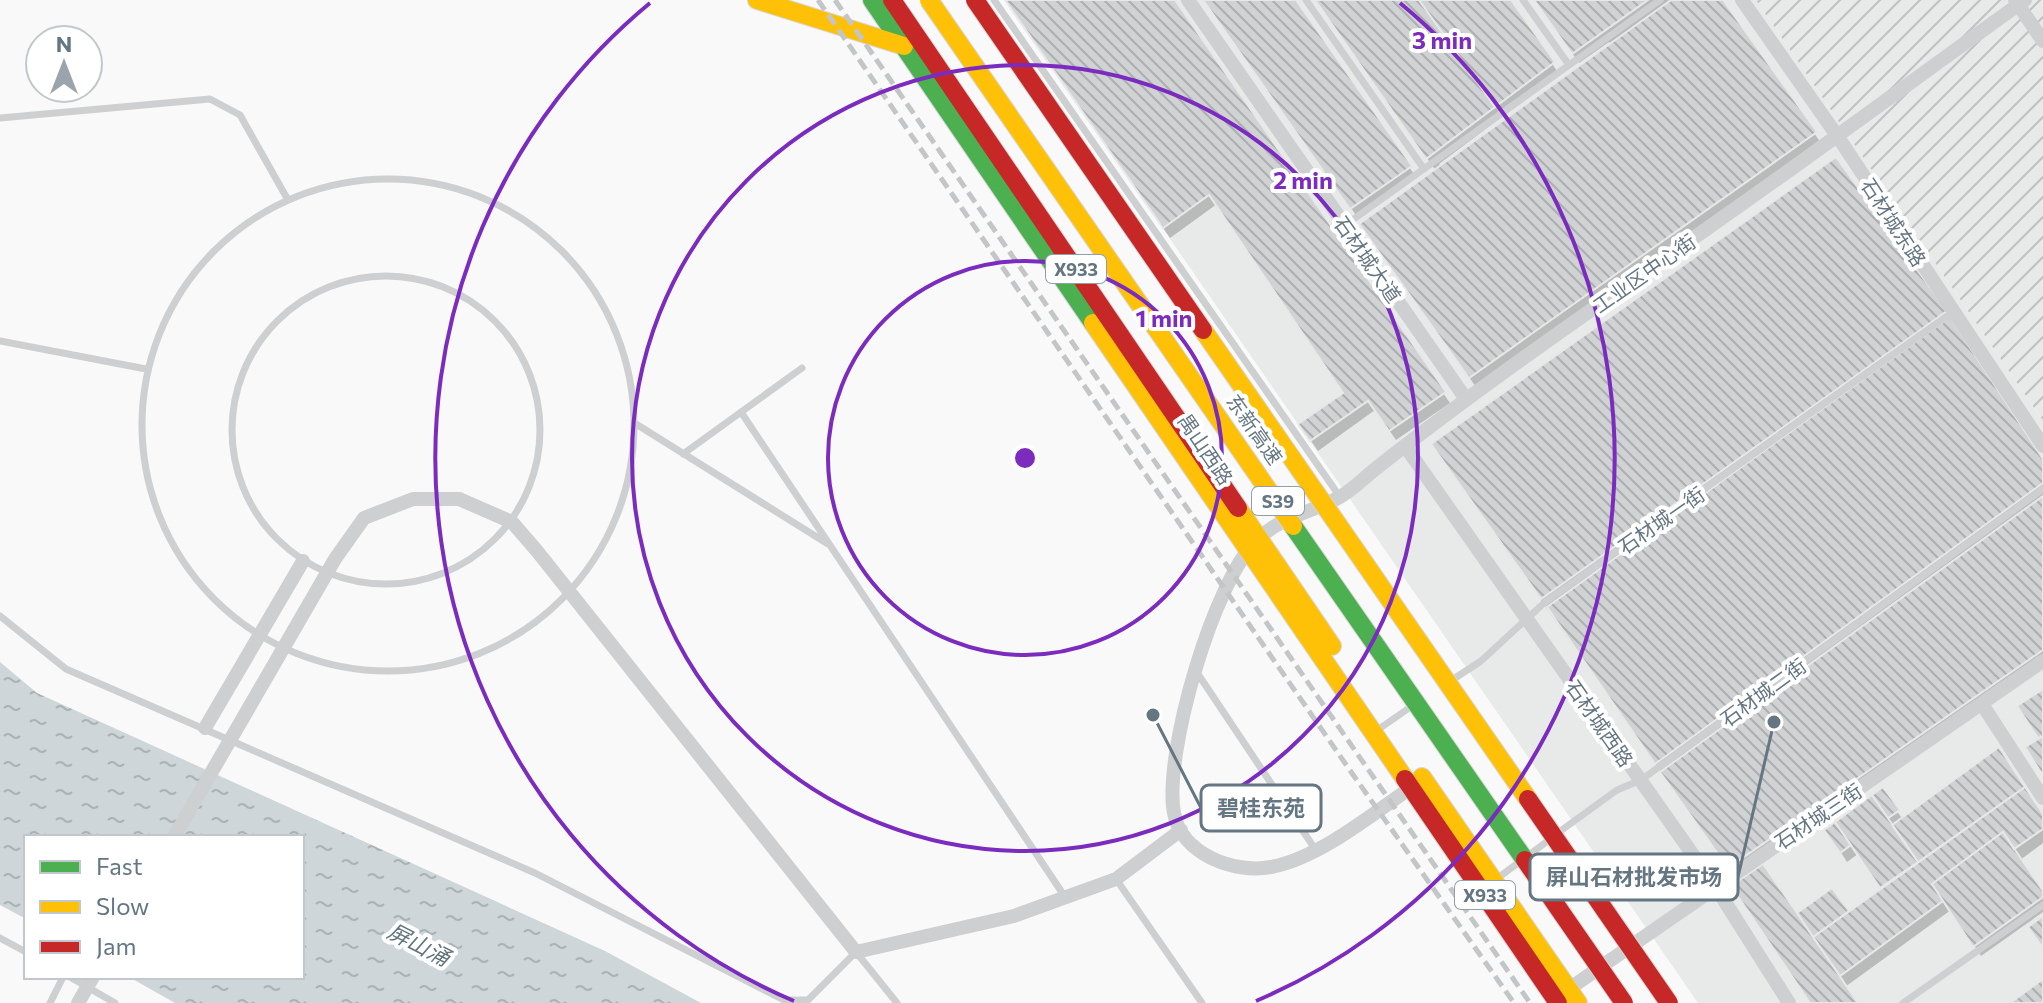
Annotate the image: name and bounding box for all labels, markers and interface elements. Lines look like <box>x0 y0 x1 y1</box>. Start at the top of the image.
north arrow <box>24 24 104 104</box>
text: 3 min <box>1412 25 1472 54</box>
text: N <box>56 30 72 57</box>
text: 2 min <box>1273 165 1333 194</box>
street label: 石材城东路 <box>1857 174 1931 270</box>
street label: 石材城大道 <box>1329 211 1407 307</box>
street label: 工业区中心街 <box>1588 229 1700 317</box>
road number: X933 <box>1046 255 1106 283</box>
text: 1 min <box>1136 303 1192 332</box>
street label: 东新高速 <box>1222 389 1288 469</box>
street label: 禺山西路 <box>1174 409 1238 489</box>
centre of rings <box>1011 444 1039 472</box>
street label: 石材城一街 <box>1613 481 1709 559</box>
road number: S39 <box>1252 487 1304 515</box>
street label: 石材城二街 <box>1715 653 1811 731</box>
street label: 石材城西路 <box>1561 675 1639 771</box>
street label: 石材城三街 <box>1770 778 1866 854</box>
callout: 碧桂东苑 <box>1201 785 1321 831</box>
text: 碧桂东苑 <box>1217 794 1305 821</box>
legend <box>24 835 304 979</box>
text: Fast <box>96 851 143 880</box>
callout: 屏山石材批发市场 <box>1530 854 1738 900</box>
text: 屏山石材批发市场 <box>1546 863 1722 890</box>
road number: X933 <box>1455 881 1515 909</box>
text: Slow <box>96 891 149 920</box>
water label: 屏山涌 <box>383 917 457 972</box>
text: Jam <box>96 931 136 960</box>

